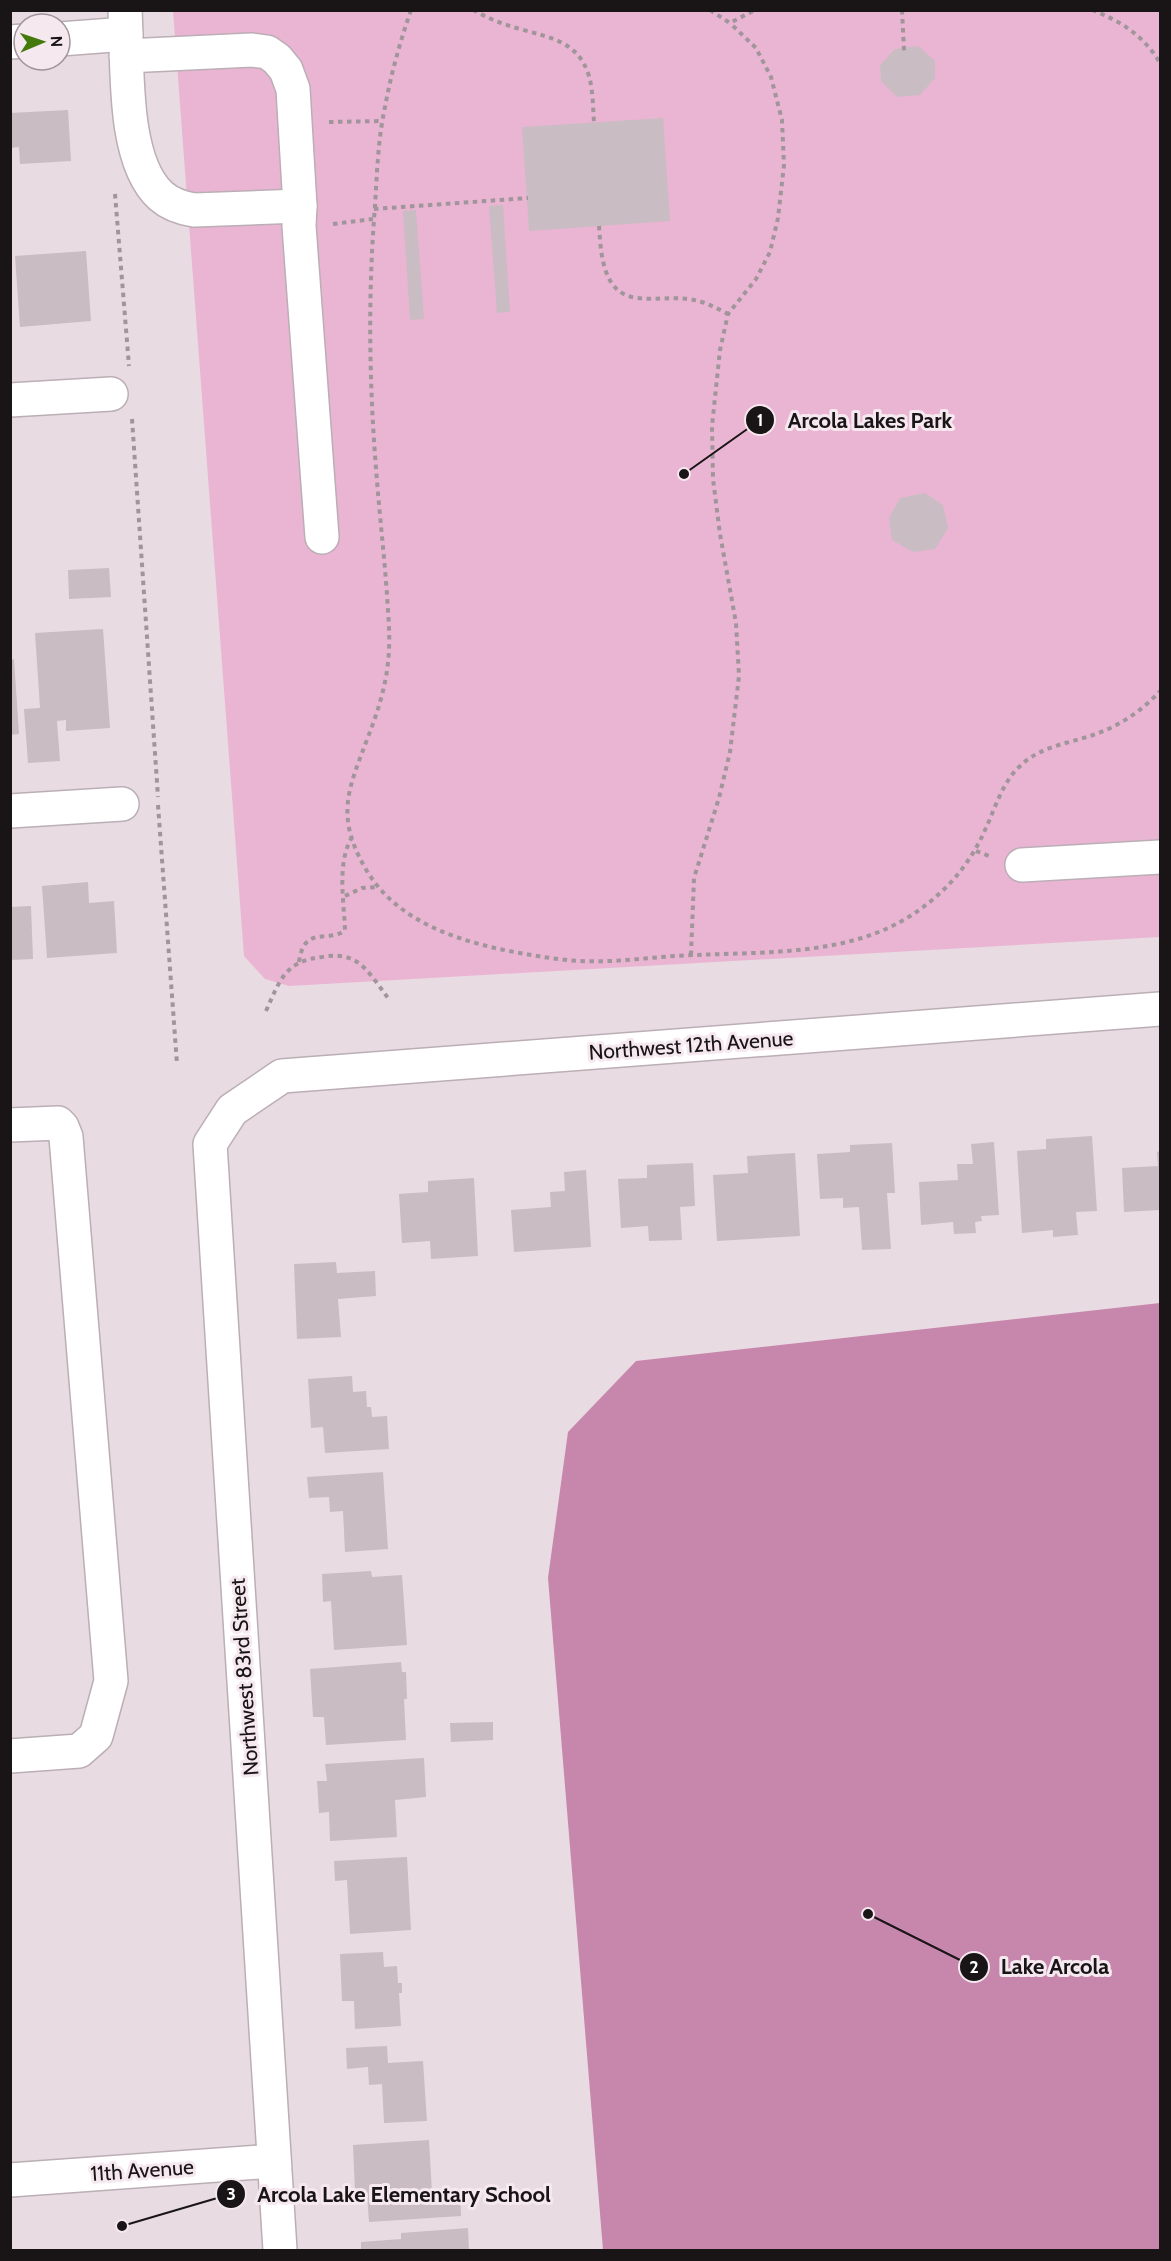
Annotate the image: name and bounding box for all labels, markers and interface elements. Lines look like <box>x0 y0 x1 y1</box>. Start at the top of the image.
north arrow <box>12 12 72 72</box>
text: N <box>47 36 66 47</box>
callout: Arcola Lakes Park <box>745 400 964 440</box>
text: Arcola Lakes Park <box>788 407 953 434</box>
text: 1 <box>757 409 763 431</box>
street label: Northwest 12th Avenue <box>588 1025 794 1065</box>
street label: Northwest 83rd Street <box>225 1577 263 1777</box>
callout: Lake Arcola <box>959 1947 1122 1987</box>
text: Lake Arcola <box>1001 1953 1109 1980</box>
text: 2 <box>969 1956 979 1978</box>
street label: 11th Avenue <box>90 2154 195 2186</box>
callout: Arcola Lake Elementary School <box>216 2174 563 2214</box>
text: Arcola Lake Elementary School <box>257 2181 551 2208</box>
text: 3 <box>226 2183 236 2205</box>

